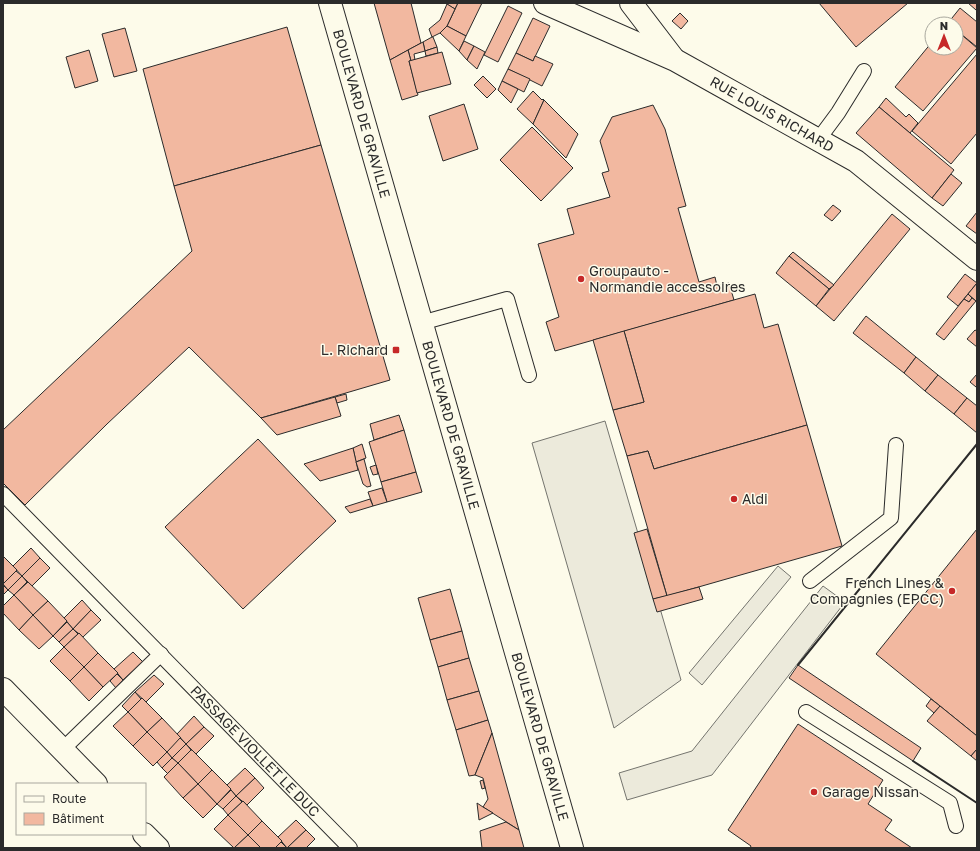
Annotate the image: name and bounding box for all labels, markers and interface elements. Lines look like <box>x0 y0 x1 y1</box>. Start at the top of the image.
north arrow <box>924 16 964 56</box>
text: N <box>940 19 948 32</box>
street label: BOULEVARD DE GRAVILLE <box>330 27 394 200</box>
street label: RUE LOUIS RICHARD <box>707 72 837 155</box>
place label: Groupauto - Normandie accessoires <box>589 262 746 295</box>
marker: Groupauto - Normandie accessoires <box>576 274 586 284</box>
street label: BOULEVARD DE GRAVILLE <box>419 339 484 511</box>
place label: L. Richard <box>321 341 388 358</box>
marker: L. Richard <box>391 345 401 355</box>
place label: Aldi <box>742 490 768 507</box>
marker: Aldi <box>729 494 739 504</box>
place label: French Lines & Compagnies (EPCC) <box>810 574 945 607</box>
marker: French Lines & Compagnies (EPCC) <box>947 586 957 596</box>
street label: BOULEVARD DE GRAVILLE <box>508 650 573 823</box>
street label: PASSAGE VIOLLET LE DUC <box>187 682 323 820</box>
legend <box>16 783 146 835</box>
place label: Garage Nissan <box>822 783 919 800</box>
marker: Garage Nissan <box>809 787 819 797</box>
text: Route <box>52 791 86 806</box>
text: Bâtiment <box>52 811 105 826</box>

